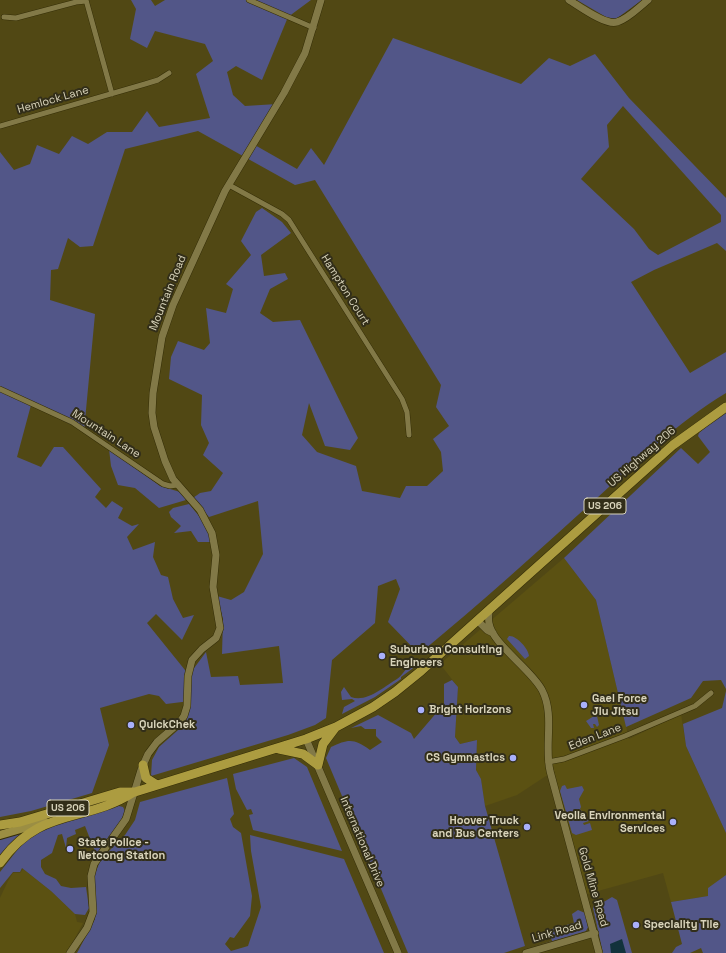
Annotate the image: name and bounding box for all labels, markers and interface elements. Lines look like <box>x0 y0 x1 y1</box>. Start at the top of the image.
street label: Hemlock Lane <box>16 84 90 116</box>
street label: Hampton Court <box>318 252 372 328</box>
street label: Mountain Road <box>147 253 189 333</box>
street label: Mountain Lane <box>69 407 143 461</box>
street label: US Highway 206 <box>605 424 679 490</box>
road number: US 206 <box>584 498 626 514</box>
place label: Suburban Consulting Engineers <box>390 643 502 669</box>
marker: Suburban Consulting Engineers <box>377 651 387 661</box>
place label: Gael Force Jiu Jitsu <box>592 692 647 718</box>
marker: Gael Force Jiu Jitsu <box>579 700 589 710</box>
place label: Bright Horizons <box>429 703 511 717</box>
marker: Bright Horizons <box>416 705 426 715</box>
place label: QuickChek <box>139 718 195 732</box>
marker: QuickChek <box>126 720 136 730</box>
street label: Eden Lane <box>567 721 623 753</box>
place label: CS Gymnastics <box>426 751 505 765</box>
marker: CS Gymnastics <box>508 753 518 763</box>
street label: International Drive <box>337 795 387 889</box>
road number: US 206 <box>47 800 89 816</box>
place label: Veolia Environmental Services <box>554 809 665 835</box>
place label: Hoover Truck and Bus Centers <box>432 814 519 840</box>
marker: Veolia Environmental Services <box>668 817 678 827</box>
marker: Hoover Truck and Bus Centers <box>522 822 532 832</box>
place label: State Police - Netcong Station <box>78 836 165 862</box>
marker: State Police - Netcong Station <box>65 844 75 854</box>
street label: Gold Mine Road <box>575 846 611 928</box>
place label: Speciality Tile <box>644 918 719 932</box>
street label: Link Road <box>531 919 583 945</box>
marker: Speciality Tile <box>631 920 641 930</box>

